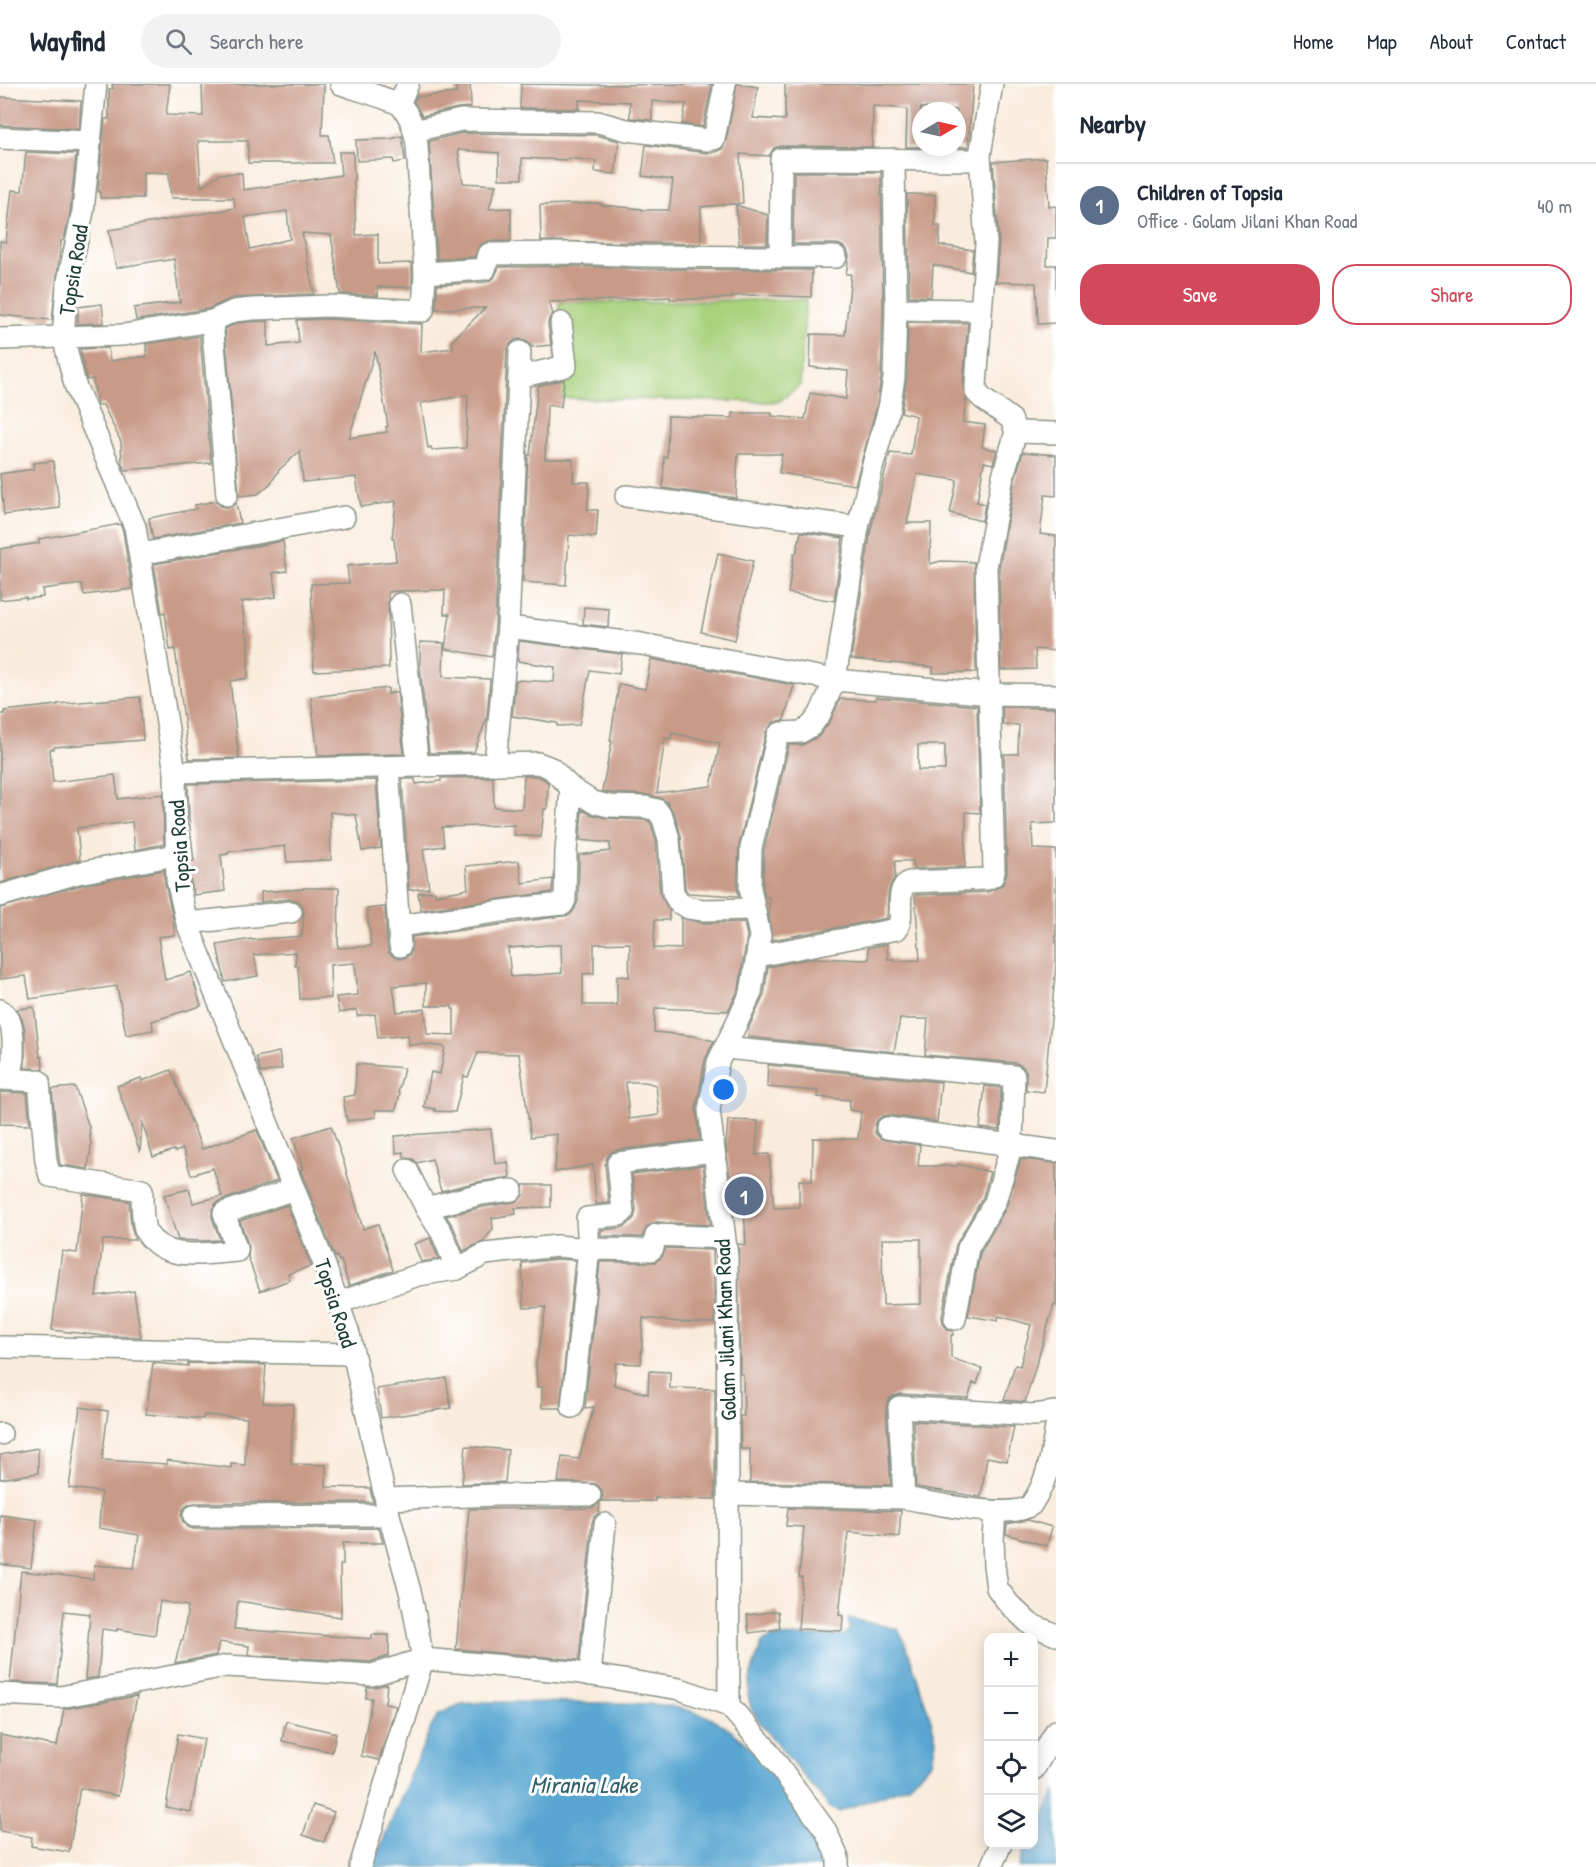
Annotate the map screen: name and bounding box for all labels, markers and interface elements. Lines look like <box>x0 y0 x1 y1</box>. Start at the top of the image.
search box <box>141 14 561 68</box>
text: Wayfind <box>30 22 105 60</box>
icon: search <box>162 25 195 58</box>
text: Search here <box>210 26 304 56</box>
text: Home <box>1293 27 1334 56</box>
text: Map <box>1367 27 1397 56</box>
text: About <box>1430 27 1473 56</box>
text: Contact <box>1506 27 1566 56</box>
north arrow <box>912 102 966 156</box>
text: Nearby <box>1080 106 1146 141</box>
text: Children of Topsia <box>1137 177 1282 207</box>
text: 1 <box>1096 192 1103 219</box>
text: 40 m <box>1537 192 1572 219</box>
text: Office · Golam Jilani Khan Road <box>1137 207 1357 234</box>
street label: Topsia Road <box>51 222 95 318</box>
button: Save <box>1080 264 1320 325</box>
button: Share <box>1332 264 1572 325</box>
street label: Topsia Road <box>161 799 197 893</box>
your location <box>709 1075 738 1104</box>
pin: 1 <box>724 1174 764 1218</box>
street label: Golam Jilani Khan Road <box>707 1238 743 1421</box>
street label: Topsia Road <box>308 1255 365 1352</box>
map controls <box>984 1633 1038 1849</box>
button: + <box>984 1633 1038 1687</box>
button: − <box>984 1687 1038 1741</box>
button: locate <box>984 1741 1038 1795</box>
water label: Mirania Lake <box>530 1768 639 1800</box>
button: layers <box>984 1795 1038 1849</box>

